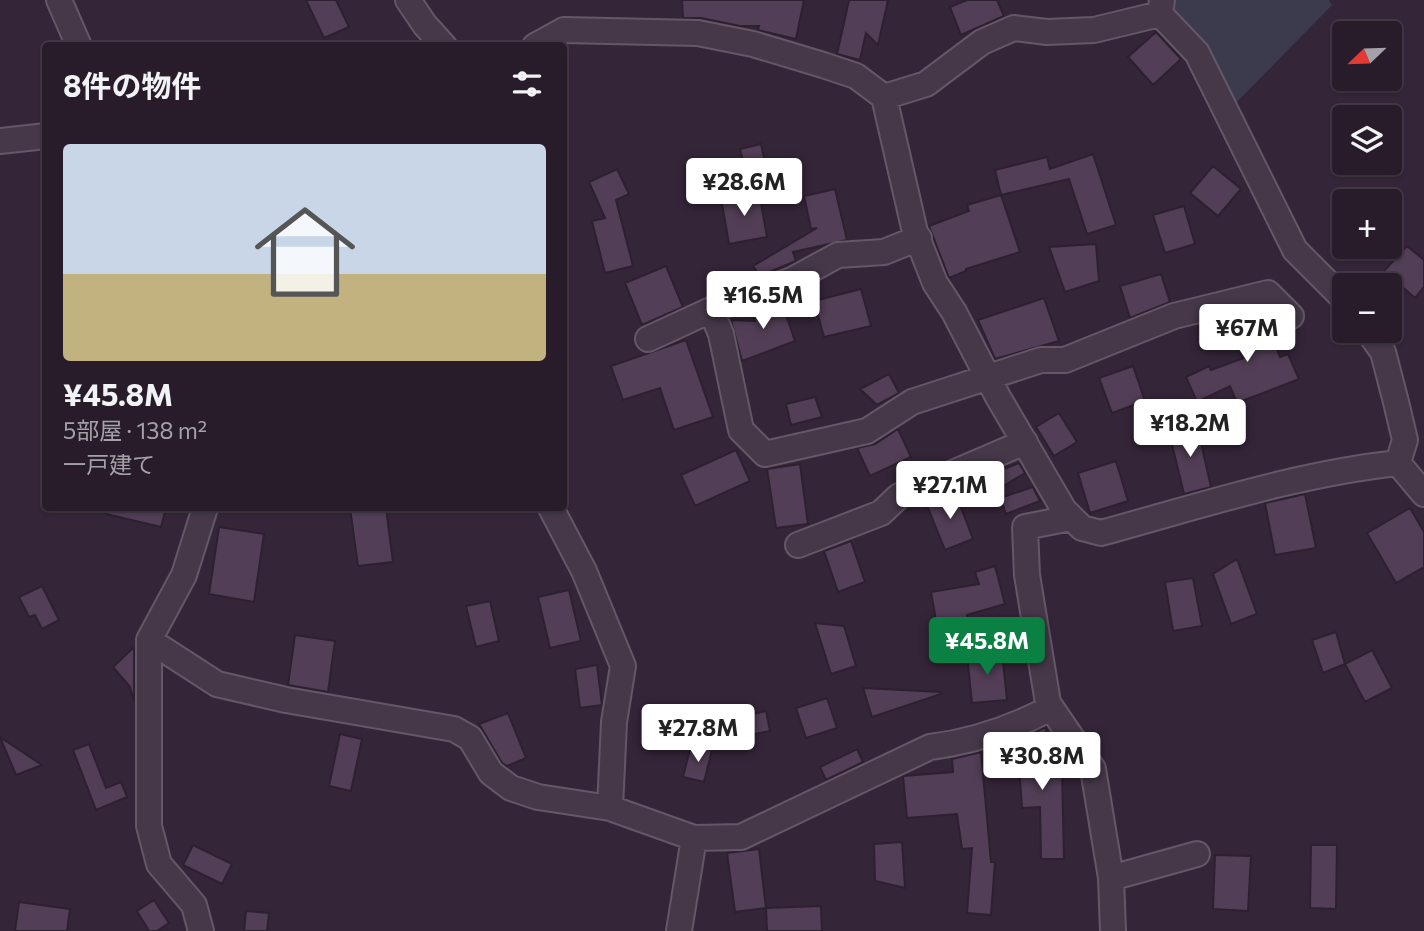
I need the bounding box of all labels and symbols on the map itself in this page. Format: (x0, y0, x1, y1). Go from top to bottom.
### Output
north arrow (1332, 21, 1402, 91)
pin: ¥28.6M (687, 158, 801, 218)
pin: ¥16.5M (706, 272, 820, 331)
pin: ¥67M (1206, 304, 1288, 364)
pin: ¥18.2M (1133, 400, 1247, 459)
pin: ¥27.1M (893, 462, 1007, 521)
pin: ¥45.8M (930, 618, 1044, 677)
pin: ¥27.8M (641, 704, 755, 764)
pin: ¥30.8M (985, 732, 1099, 792)

